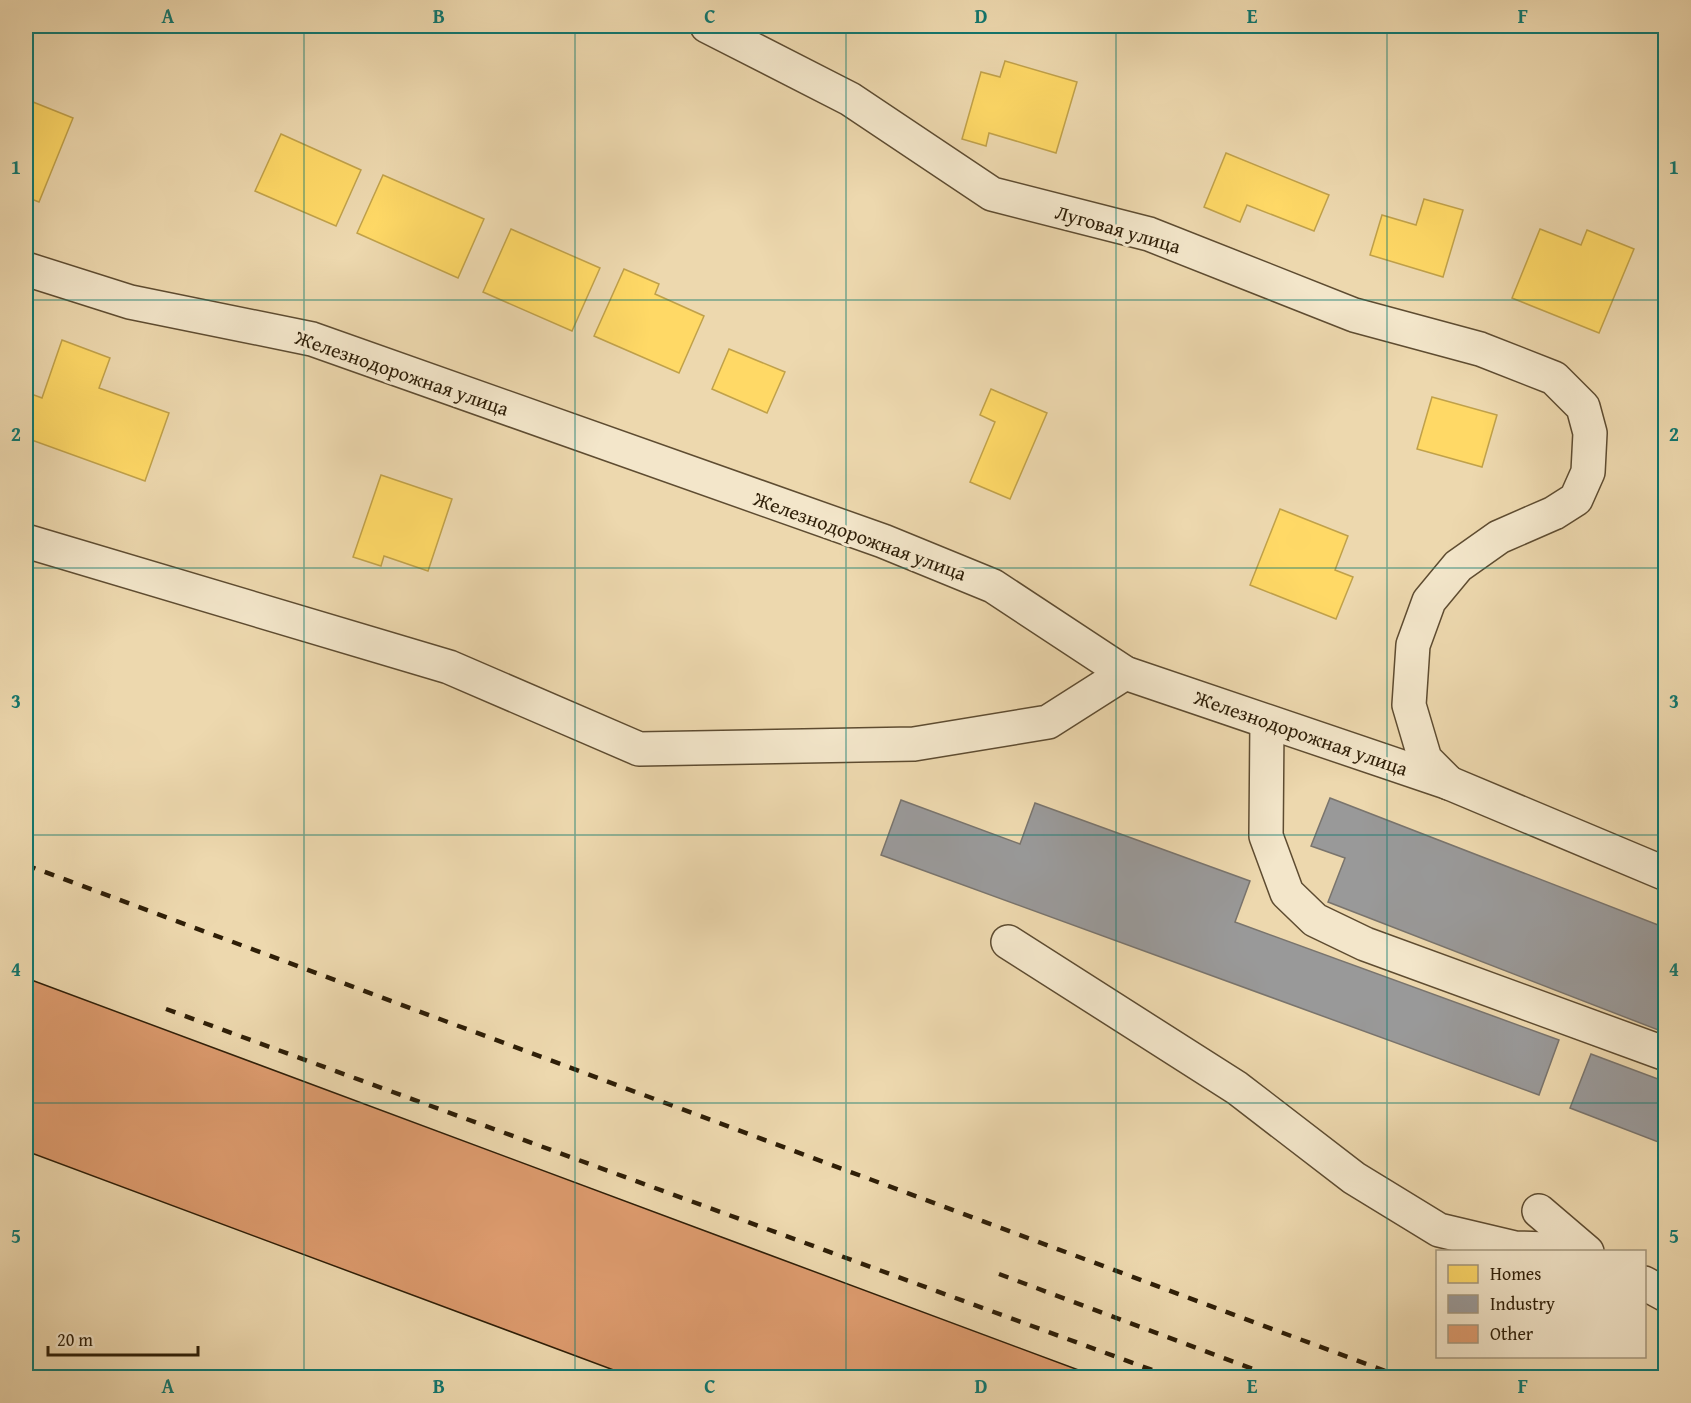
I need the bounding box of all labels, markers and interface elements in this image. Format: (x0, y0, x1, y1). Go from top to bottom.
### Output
text: A (162, 1, 175, 30)
text: B (433, 1, 445, 30)
text: C (704, 1, 716, 30)
text: D (974, 1, 988, 30)
text: E (1247, 1, 1258, 30)
text: F (1518, 1, 1528, 30)
text: 1 (11, 152, 21, 181)
text: 1 (1669, 152, 1679, 181)
street label: Луговая улица (1052, 197, 1185, 260)
street label: Железнодорожная улица (290, 322, 513, 423)
text: 2 (11, 419, 21, 448)
text: 2 (1669, 419, 1679, 448)
street label: Железнодорожная улица (749, 483, 971, 588)
street label: Железнодорожная улица (1189, 682, 1412, 783)
text: 3 (11, 686, 21, 715)
text: 3 (1669, 686, 1679, 715)
text: 4 (11, 954, 21, 983)
text: 4 (1669, 954, 1679, 983)
text: 5 (11, 1221, 21, 1250)
text: 5 (1669, 1221, 1679, 1250)
legend (1436, 1250, 1646, 1358)
text: Homes (1490, 1260, 1541, 1287)
text: Industry (1490, 1290, 1555, 1317)
scale bar (48, 1319, 198, 1357)
text: Other (1490, 1320, 1534, 1347)
text: 20 m (57, 1326, 93, 1353)
text: A (162, 1371, 175, 1400)
text: B (433, 1371, 445, 1400)
text: C (704, 1371, 716, 1400)
text: D (974, 1371, 988, 1400)
text: E (1247, 1371, 1258, 1400)
text: F (1518, 1371, 1528, 1400)

